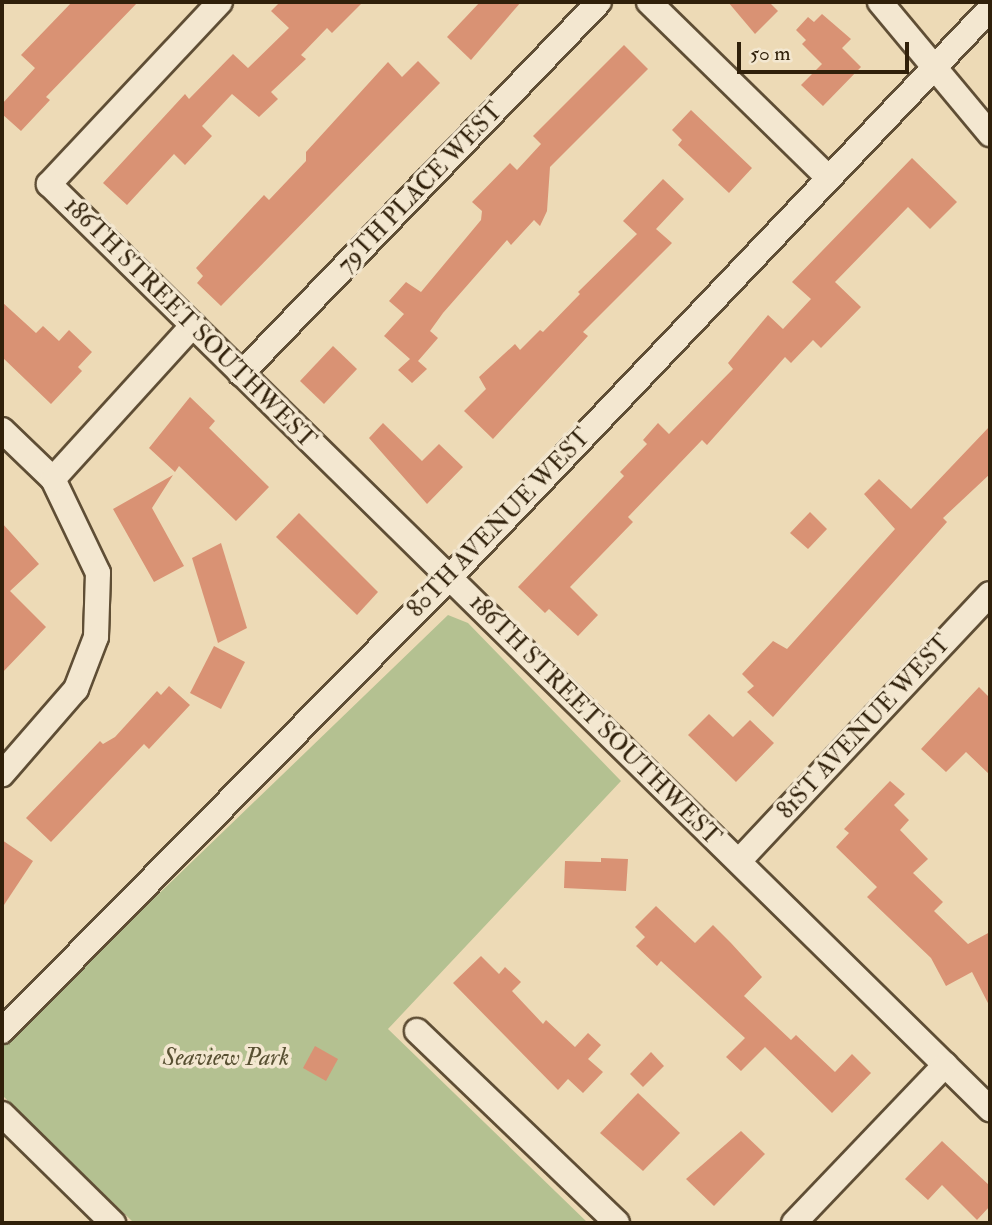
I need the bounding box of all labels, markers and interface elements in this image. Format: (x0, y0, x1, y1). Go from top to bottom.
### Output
scale bar (740, 28, 912, 72)
text: 50 m (750, 40, 791, 67)
street label: 79TH PLACE WEST (331, 97, 509, 279)
street label: 186TH STREET SOUTHWEST (58, 191, 322, 455)
street label: 80TH AVENUE WEST (401, 423, 597, 623)
street label: 186TH STREET SOUTHWEST (463, 588, 727, 852)
street label: 81ST AVENUE WEST (771, 629, 957, 825)
park label: Seaview Park (163, 1044, 289, 1072)

